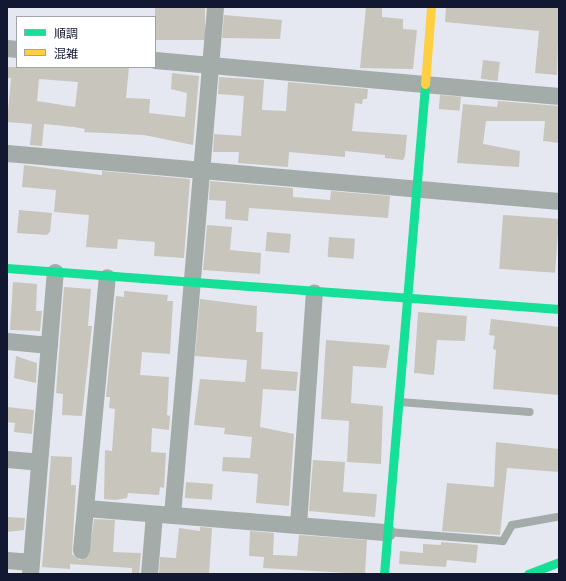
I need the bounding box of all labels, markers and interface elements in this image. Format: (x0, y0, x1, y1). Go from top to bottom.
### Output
legend (16, 16, 156, 68)
text: 順調 (54, 26, 78, 41)
text: 混雑 (54, 46, 78, 61)

